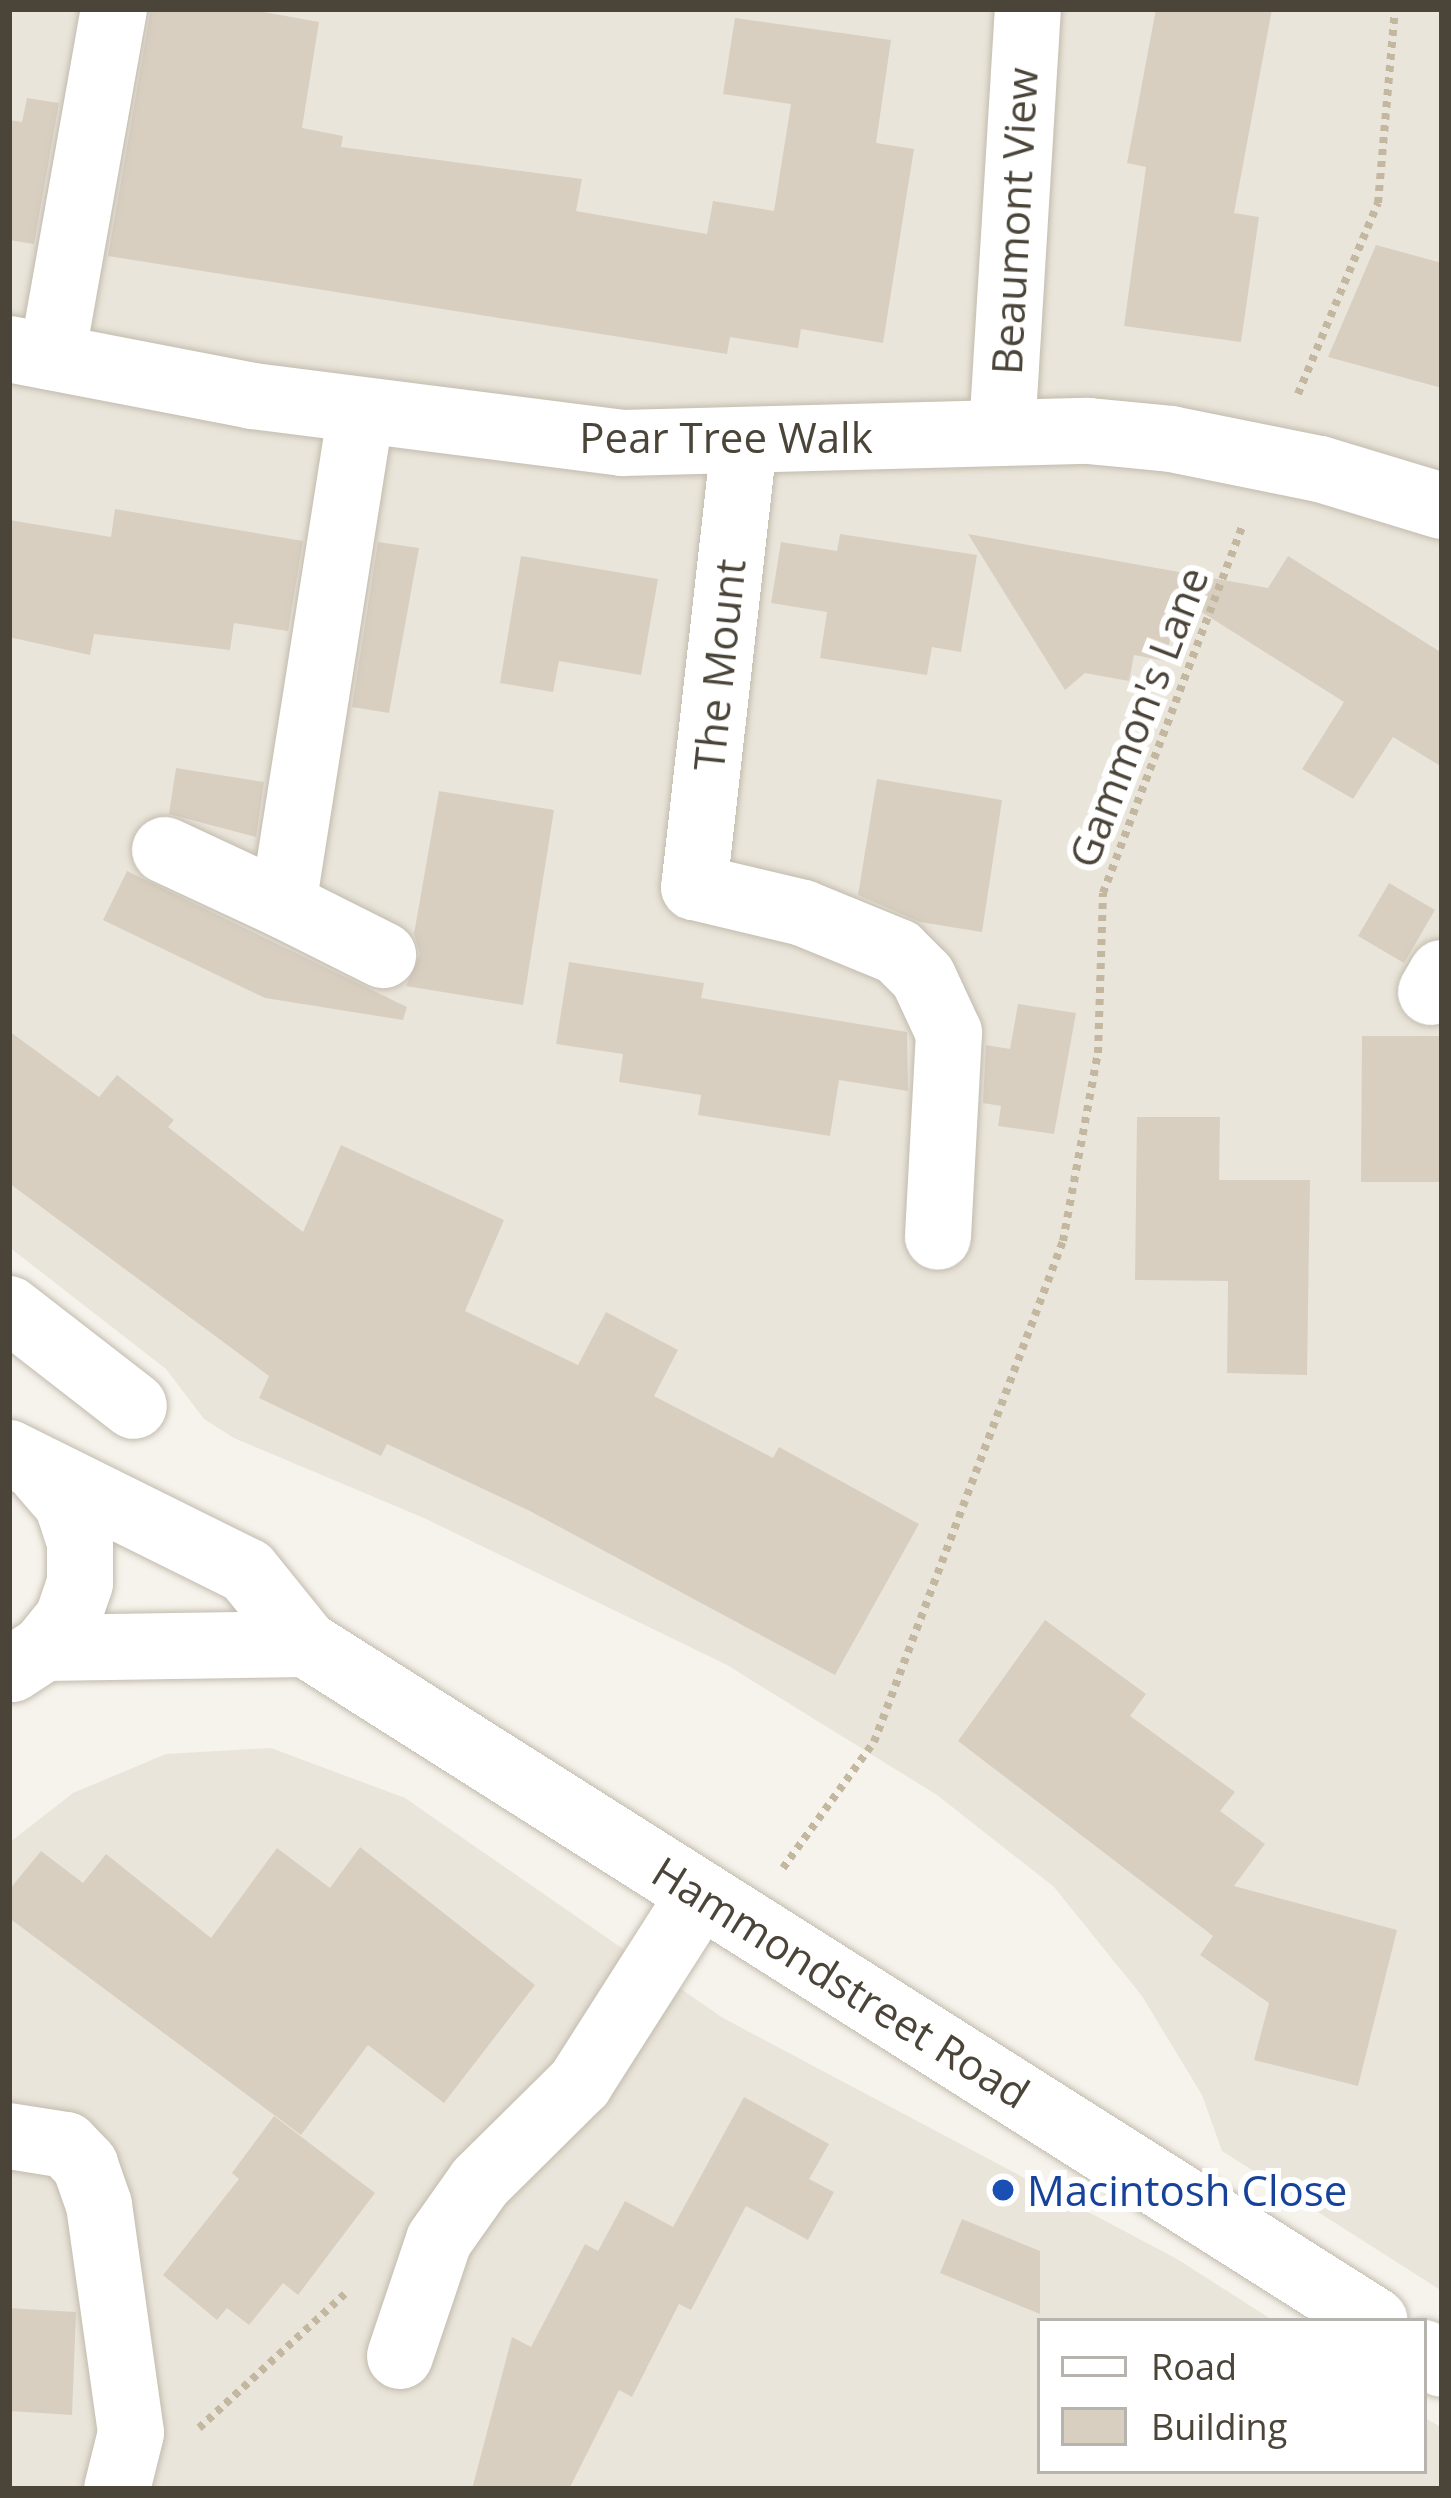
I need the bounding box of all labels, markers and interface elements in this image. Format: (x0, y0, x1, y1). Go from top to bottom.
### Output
street label: Beaumont View (981, 66, 1047, 376)
street label: Pear Tree Walk (579, 412, 873, 462)
street label: The Mount (683, 556, 755, 774)
street label: Gammon's Lane (1058, 560, 1218, 874)
street label: Hammondstreet Road (644, 1846, 1038, 2118)
place label: Macintosh Close (1027, 2165, 1347, 2215)
marker: Macintosh Close (990, 2177, 1016, 2203)
legend (1037, 2318, 1427, 2474)
text: Road (1151, 2342, 1237, 2391)
text: Building (1151, 2402, 1287, 2451)

